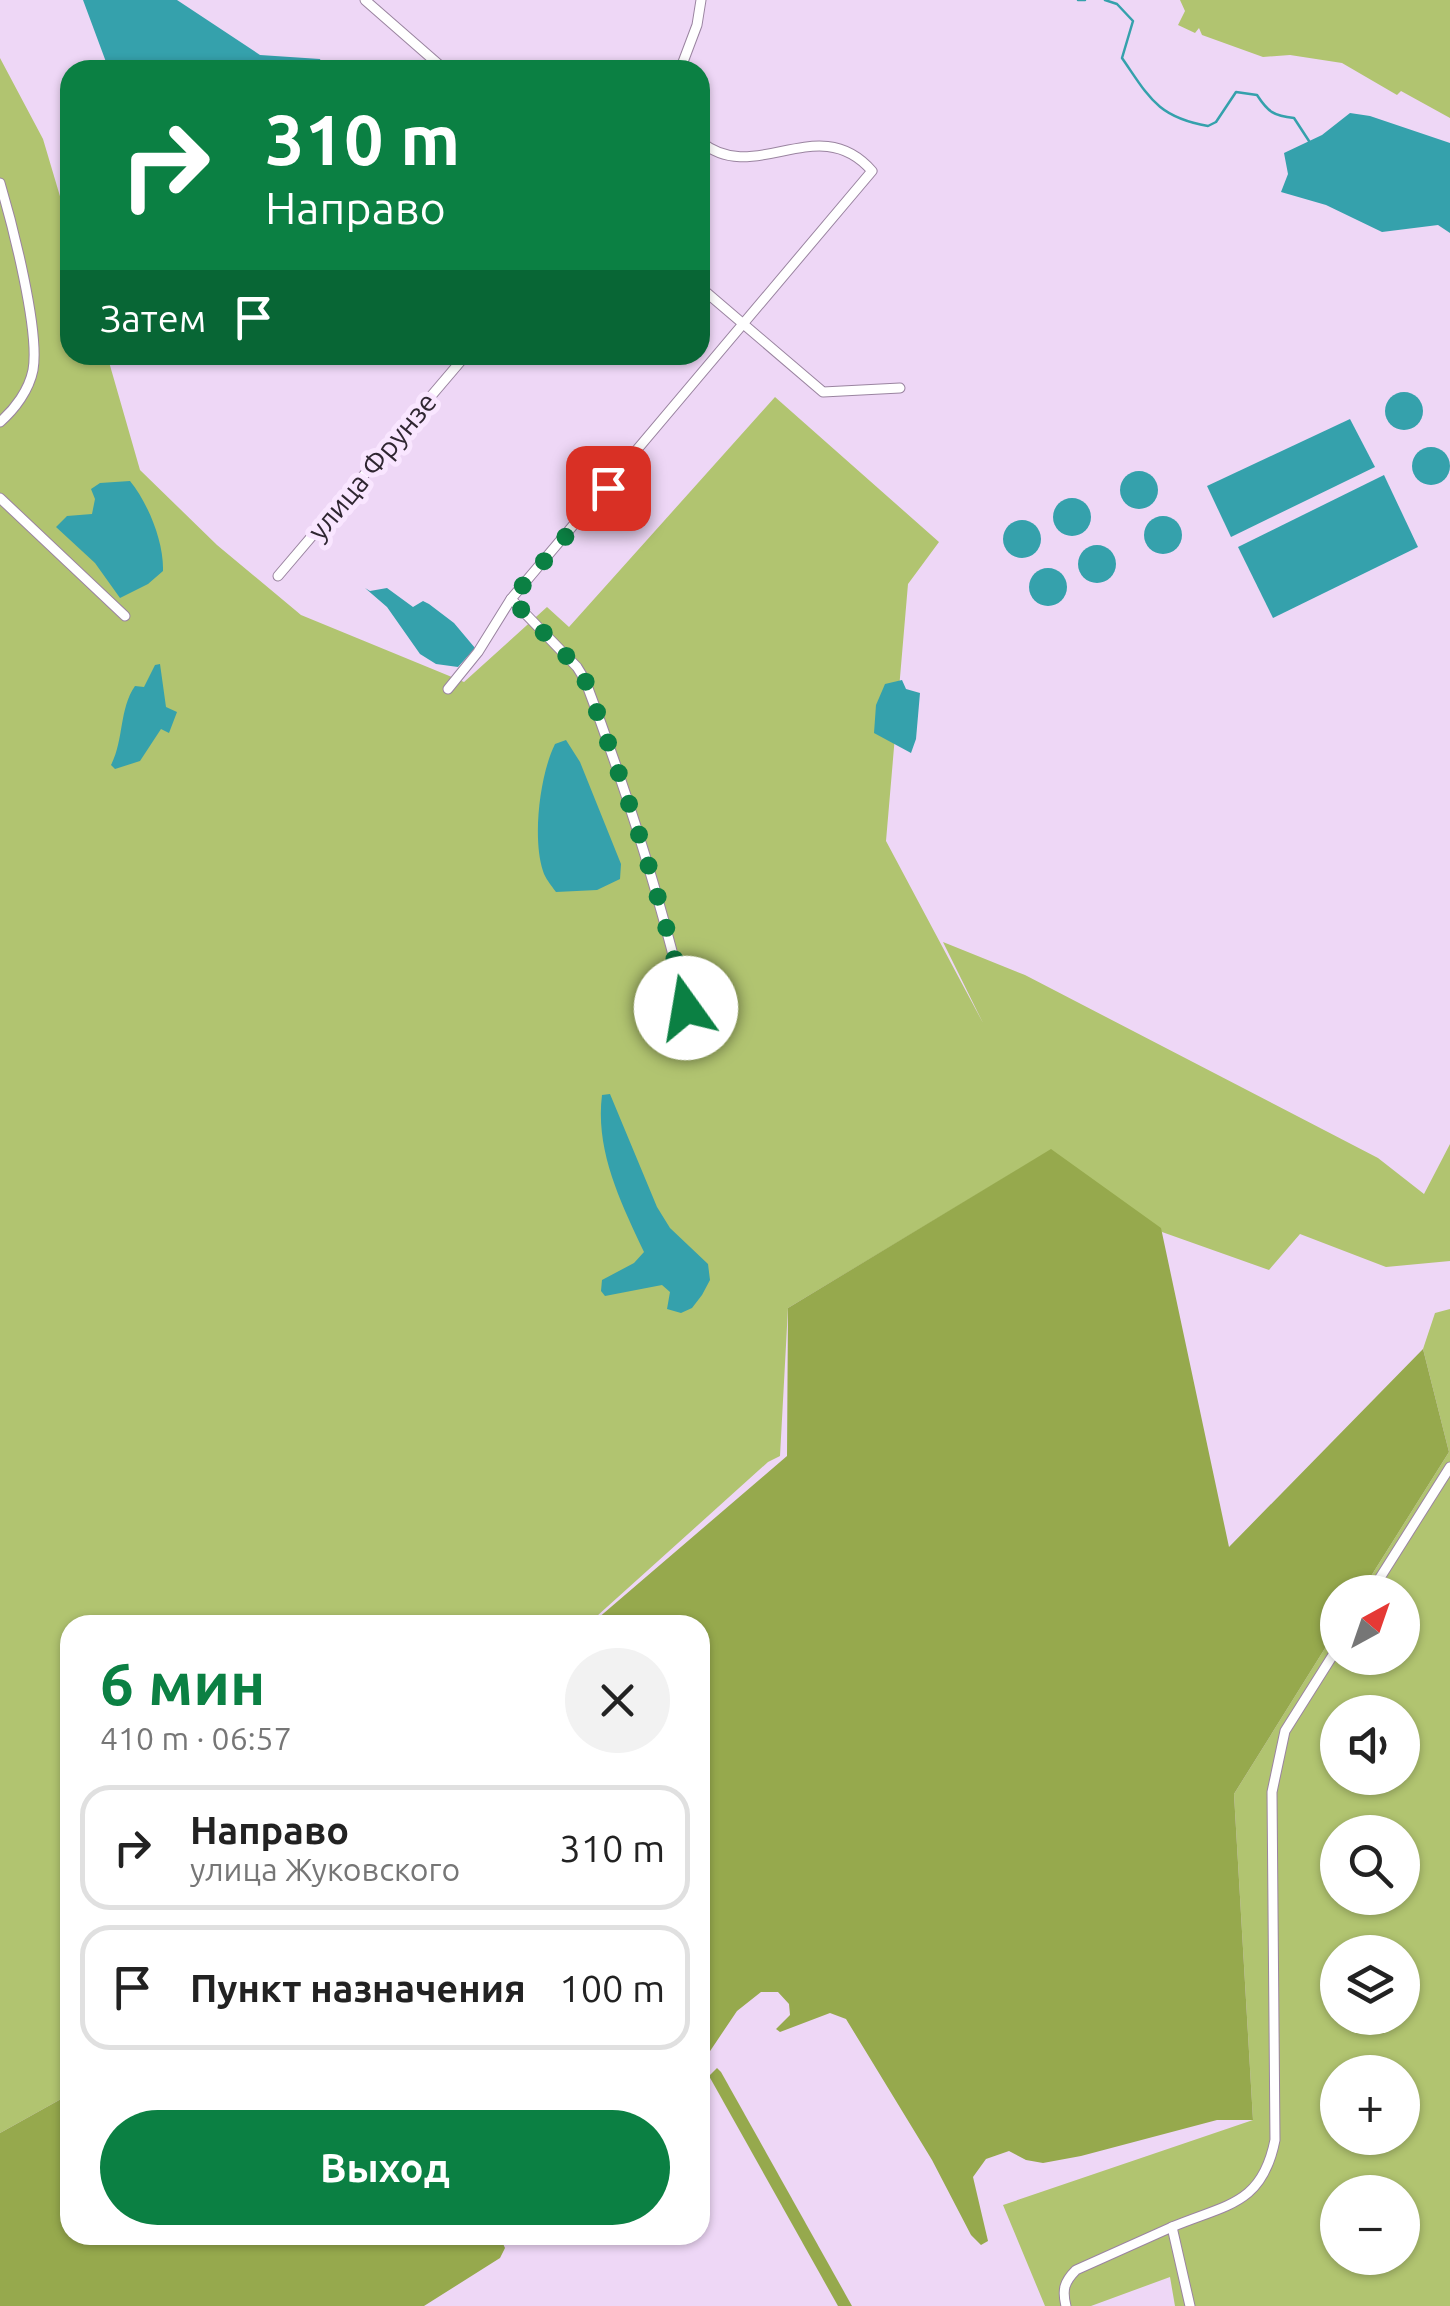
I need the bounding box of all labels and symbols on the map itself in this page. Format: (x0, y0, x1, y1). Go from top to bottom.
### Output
street label: улица Фрунзе (301, 386, 442, 545)
pin (566, 446, 651, 531)
position arrow (634, 956, 738, 1060)
north arrow (1320, 1575, 1420, 1675)

